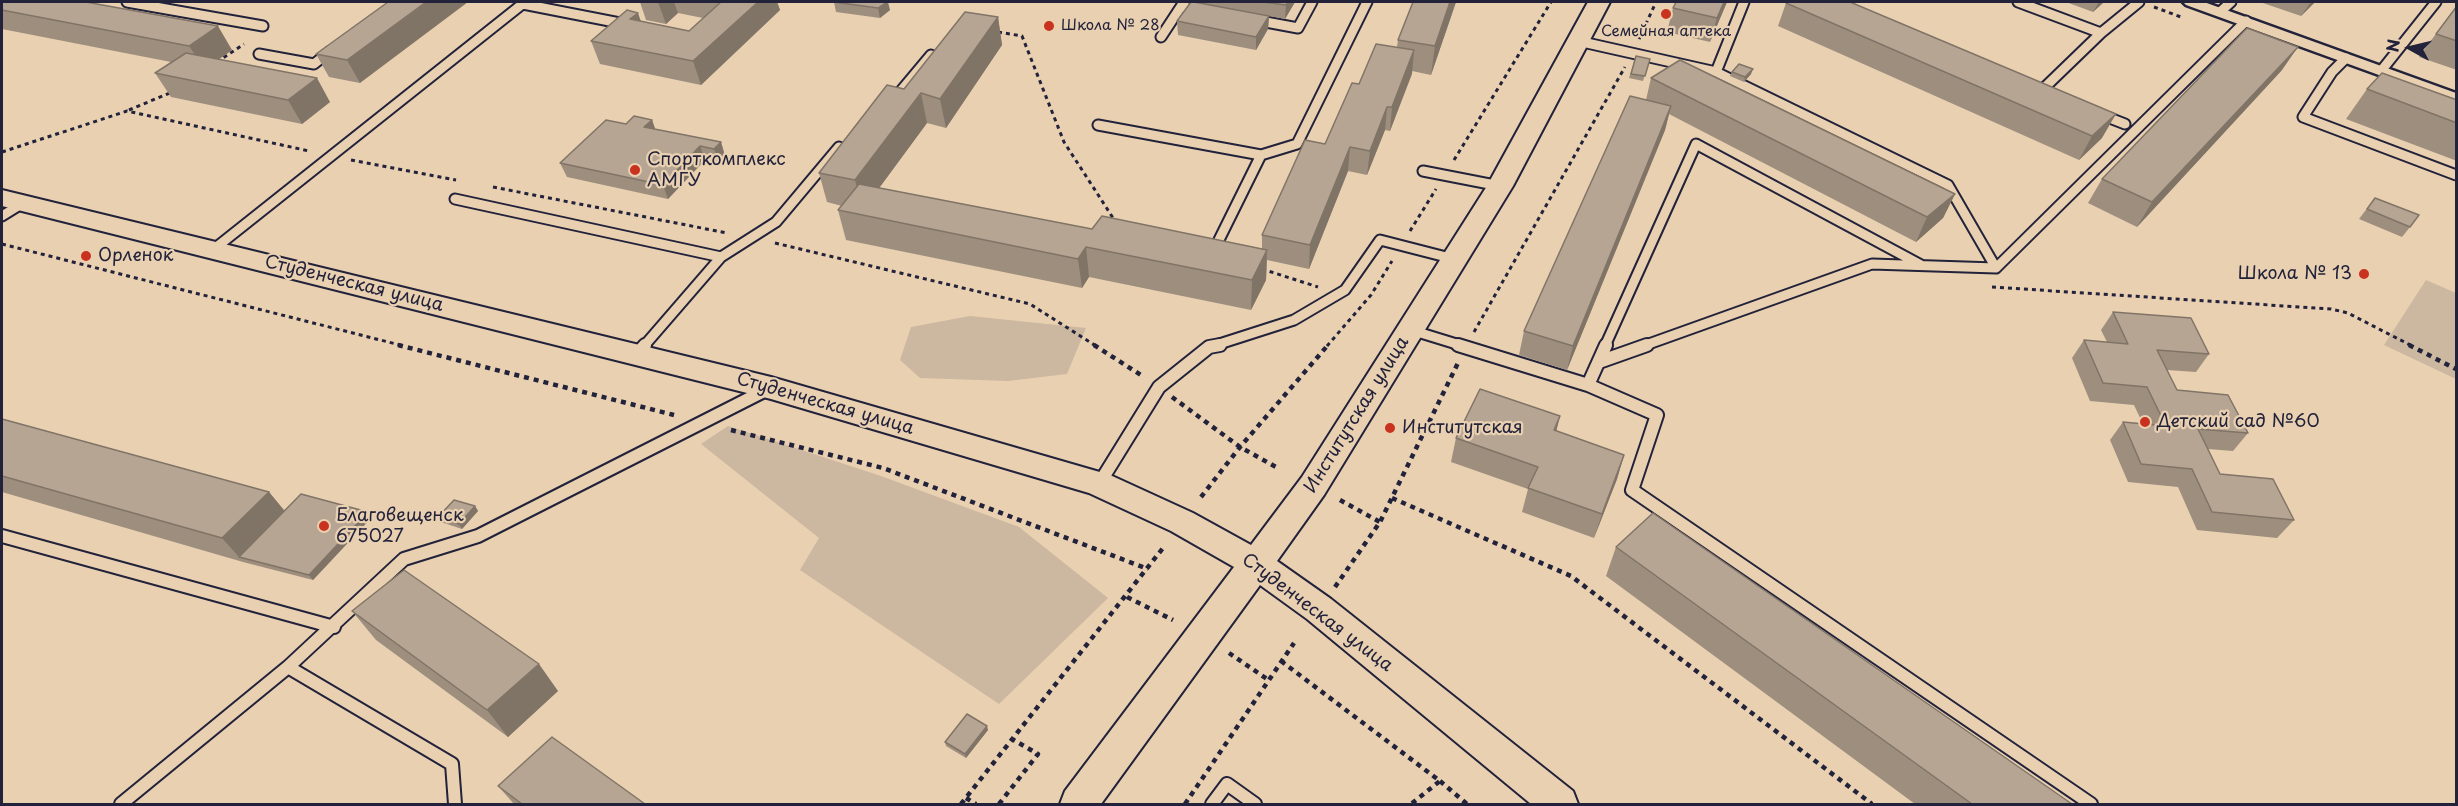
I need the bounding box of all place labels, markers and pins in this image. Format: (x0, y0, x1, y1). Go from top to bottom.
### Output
marker: Семейная аптека (1659, 7, 1673, 21)
place label: Школа № 28 (1061, 17, 1160, 35)
marker: Школа № 28 (1042, 19, 1056, 33)
place label: Семейная аптека (1601, 23, 1731, 41)
place label: Спорткомплекс АМГУ (647, 149, 786, 192)
marker: Спорткомплекс АМГУ (628, 163, 642, 177)
place label: Орленок (98, 245, 173, 267)
marker: Орленок (79, 249, 93, 263)
place label: Школа № 13 (2238, 263, 2352, 285)
marker: Школа № 13 (2357, 267, 2371, 281)
place label: Детский сад №60 (2157, 411, 2320, 433)
marker: Детский сад №60 (2138, 415, 2152, 429)
place label: Институтская (1402, 417, 1523, 439)
marker: Институтская (1383, 421, 1397, 435)
place label: Благовещенск 675027 (336, 505, 464, 548)
marker: Благовещенск 675027 (317, 519, 331, 533)

